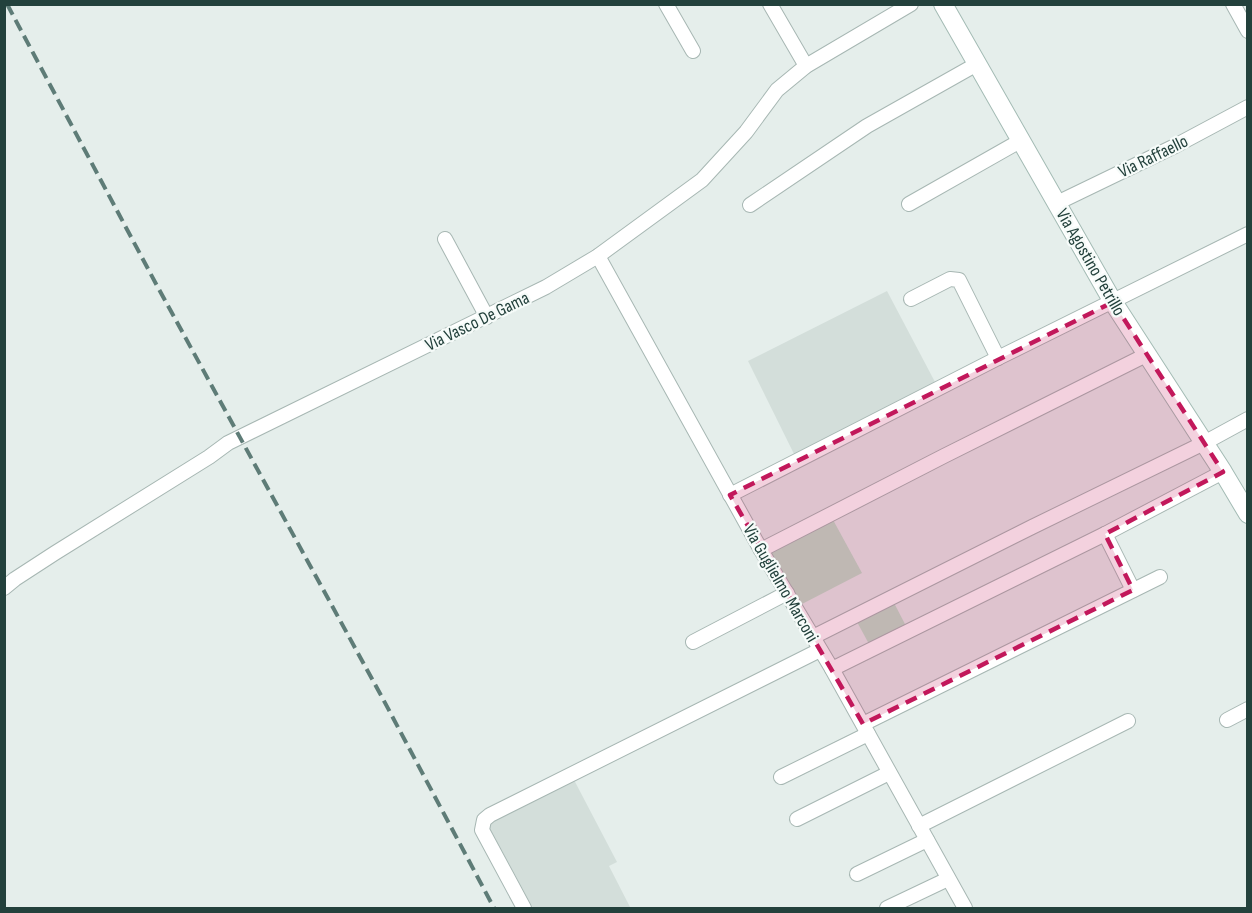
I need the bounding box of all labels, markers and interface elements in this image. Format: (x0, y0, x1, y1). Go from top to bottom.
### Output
street label: Via Raffaello (1115, 131, 1191, 182)
street label: Via Agostino Petrillo (1051, 205, 1130, 319)
street label: Via Vasco De Gama (422, 287, 533, 356)
street label: Via Guglielmo Marconi (738, 521, 823, 646)

